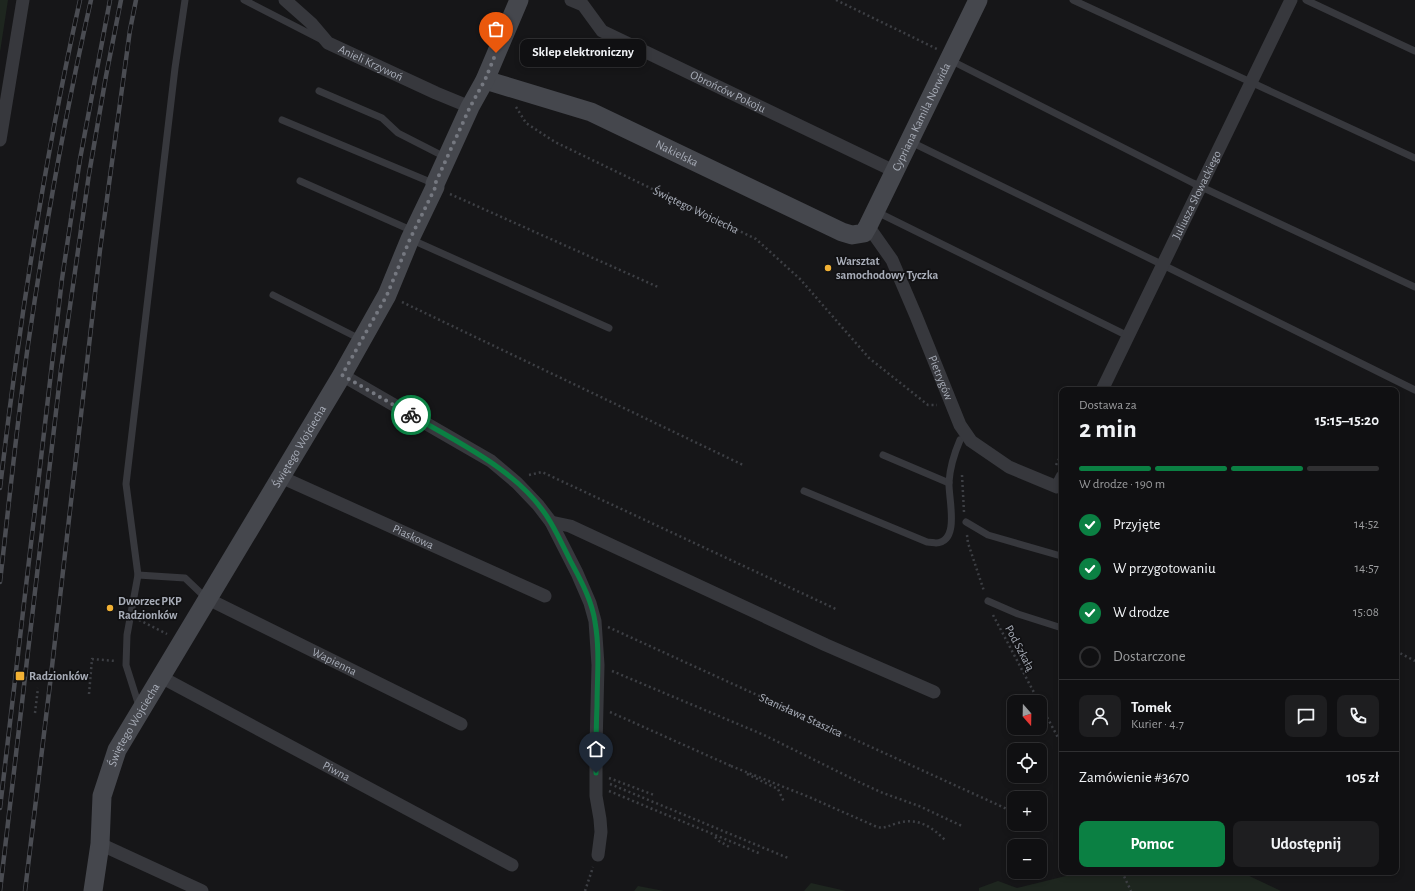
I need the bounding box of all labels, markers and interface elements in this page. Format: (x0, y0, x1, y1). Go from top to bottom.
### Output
pin (479, 12, 513, 53)
icon: bag (485, 18, 507, 40)
callout: Sklep elektroniczny (520, 39, 646, 67)
street label: Anieli Krzywoń (337, 43, 405, 83)
text: Sklep elektroniczny (532, 46, 634, 59)
street label: Cypriana Kamila Norwida (890, 60, 953, 173)
street label: Obrońców Pokoju (688, 68, 768, 115)
street label: Nakielska (654, 138, 701, 169)
street label: Juliusza Słowackiego (1170, 148, 1223, 241)
street label: Świętego Wojciecha (651, 182, 741, 236)
place label: Warsztat samochodowy Tyczka (836, 255, 938, 282)
marker: Warsztat samochodowy Tyczka (823, 263, 833, 273)
street label: Pietrygów (926, 354, 955, 402)
courier (391, 395, 431, 435)
text: Dostawa za (1079, 399, 1137, 412)
street label: Świętego Wojciecha (268, 403, 329, 490)
icon: bike (400, 404, 422, 426)
text: 15:15–15:20 (1315, 413, 1379, 428)
text: 2 min (1079, 416, 1137, 442)
text: W drodze · 190 m (1079, 478, 1165, 491)
icon: check (1079, 514, 1101, 536)
text: Przyjęte (1113, 517, 1160, 532)
text: 14:52 (1354, 518, 1379, 531)
street label: Piaskowa (391, 522, 436, 551)
icon: check (1079, 558, 1101, 580)
text: W przygotowaniu (1113, 561, 1216, 576)
text: 14:57 (1354, 562, 1379, 575)
place label: Dworzec PKP Radzionków (118, 595, 182, 621)
icon: check (1079, 602, 1101, 624)
marker: Dworzec PKP Radzionków (105, 603, 115, 613)
text: W drodze (1113, 605, 1170, 620)
text: 15:08 (1353, 606, 1379, 619)
street label: Pod Szkałą (1003, 623, 1037, 673)
street label: Wapienna (310, 645, 359, 678)
text: Dostarczone (1113, 649, 1186, 664)
marker: Radzionków (14, 670, 26, 682)
place label: Radzionków (29, 670, 89, 682)
street label: Świętego Wojciecha (104, 681, 162, 768)
street label: Stanisława Staszica (758, 691, 845, 739)
north arrow (1007, 695, 1047, 735)
map controls (1007, 695, 1047, 879)
button: person (1079, 695, 1121, 737)
button: chat (1285, 695, 1327, 737)
button: phone (1337, 695, 1379, 737)
text: Tomek (1131, 700, 1171, 715)
text: Kurier · 4.7 (1131, 718, 1184, 731)
pin (579, 732, 613, 773)
icon: home (585, 738, 607, 760)
button: locate (1007, 743, 1047, 783)
street label: Piwna (321, 759, 352, 783)
text: Zamówienie #3670 (1079, 770, 1189, 785)
text: 105 zł (1346, 770, 1379, 785)
button: + (1007, 791, 1047, 831)
button: Pomoc (1079, 821, 1225, 867)
button: Udostępnij (1233, 821, 1379, 867)
button: − (1007, 839, 1047, 879)

